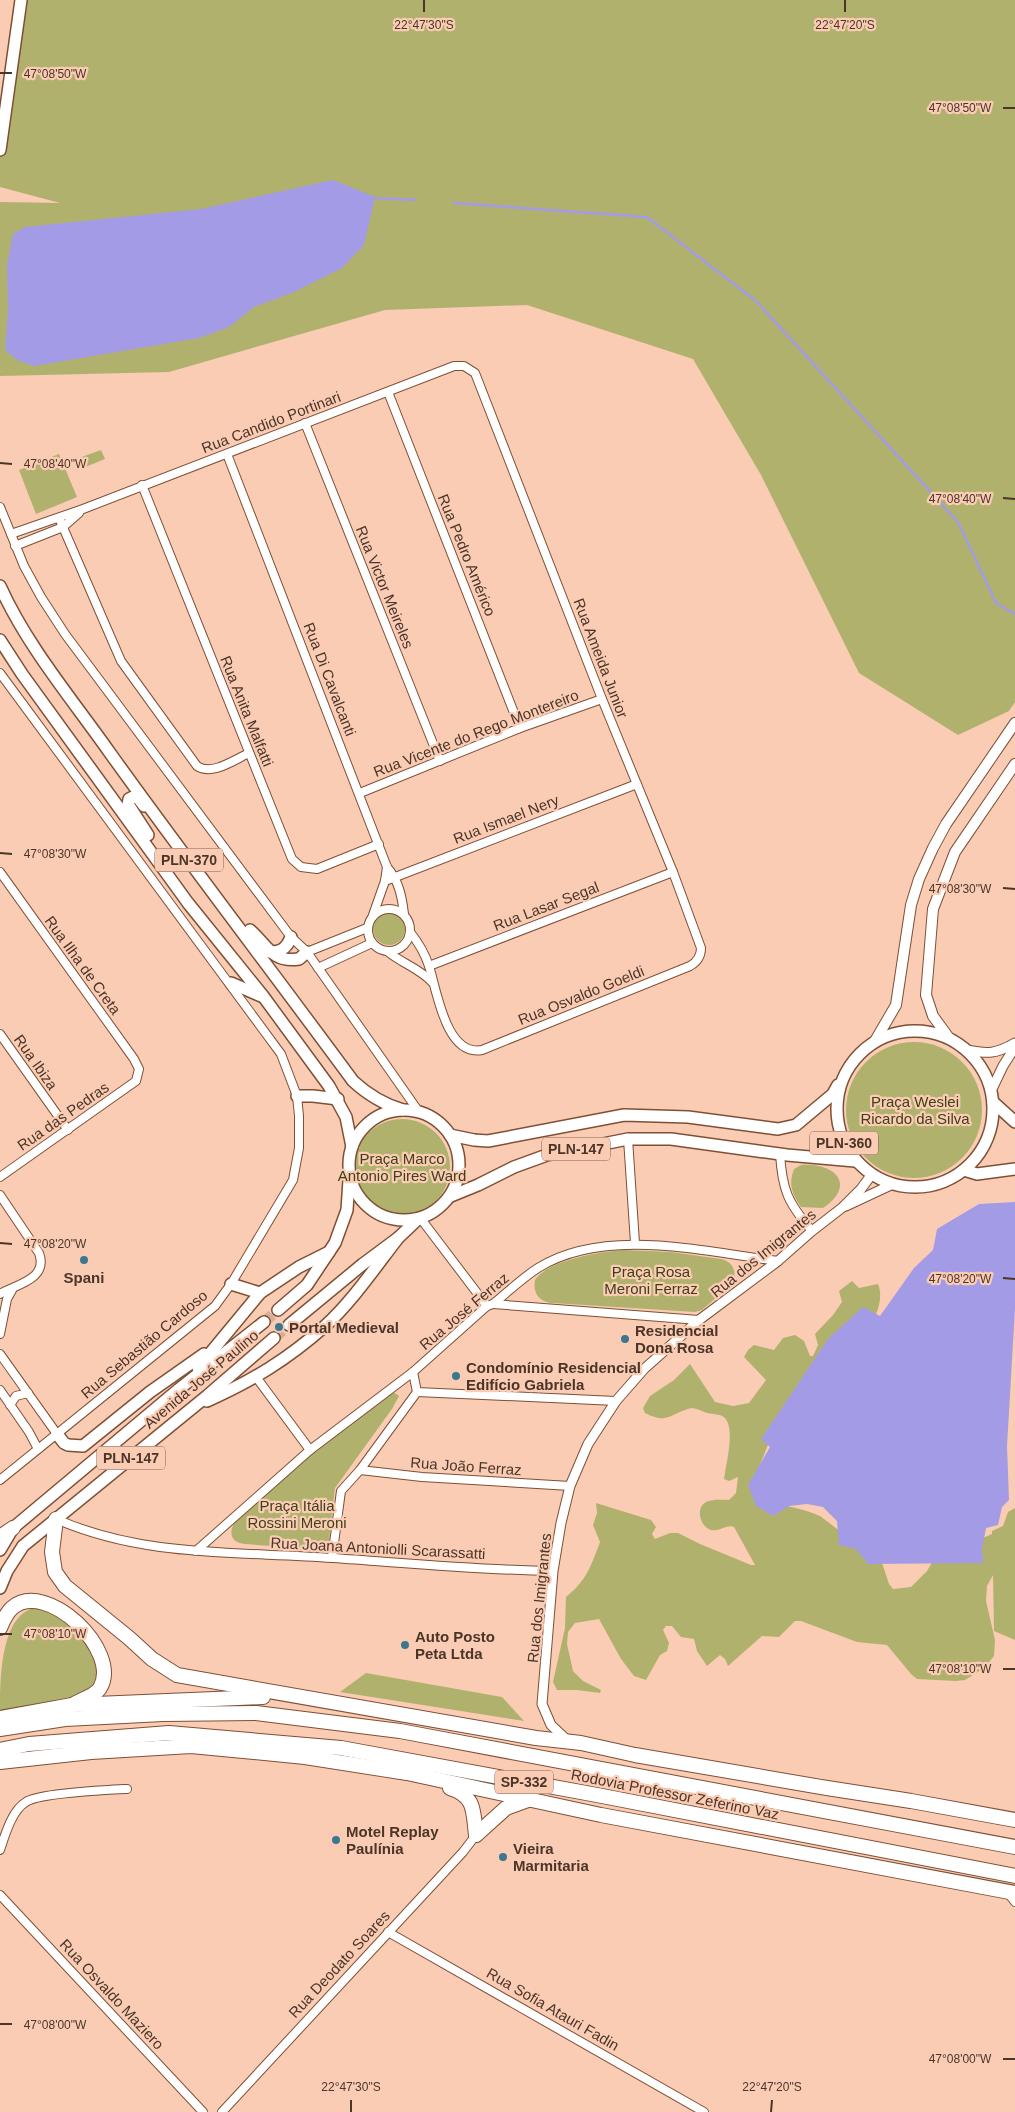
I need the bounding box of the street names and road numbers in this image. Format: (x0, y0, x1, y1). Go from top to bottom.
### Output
street label: Rua Candido Portinari (199, 388, 343, 456)
street label: Rua Pedro Américo (435, 492, 499, 618)
street label: Rua Victor Meireles (353, 523, 417, 651)
street label: Rua Ameida Junior (570, 596, 632, 720)
street label: Rua Di Cavalcanti (301, 620, 359, 738)
street label: Rua Anita Malfatti (217, 653, 277, 769)
street label: Rua Vicente do Rego Montereiro (371, 686, 581, 780)
street label: Rua Ismael Nery (451, 791, 562, 847)
road number: PLN-370 (155, 848, 223, 872)
street label: Rua Lasar Segal (491, 878, 601, 934)
street label: Rua Ilha de Creta (42, 912, 125, 1018)
street label: Rua Osvaldo Goeldi (516, 962, 646, 1028)
street label: Rua Ibiza (11, 1031, 62, 1093)
street label: Rua das Pedras (14, 1078, 112, 1154)
road number: PLN-360 (810, 1132, 878, 1154)
road number: PLN-147 (542, 1138, 610, 1160)
street label: Rua dos Imigrantes (707, 1205, 819, 1301)
street label: Rua José Ferraz (416, 1269, 512, 1353)
street label: Rua Sebastião Cardoso (78, 1286, 210, 1402)
street label: Avenida José Paulino (140, 1326, 262, 1432)
road number: PLN-147 (97, 1446, 165, 1470)
street label: Rua João Ferraz (410, 1454, 522, 1478)
street label: Rua dos Imigrantes (524, 1532, 554, 1664)
street label: Rua Joana Antoniolli Scarassatti (270, 1534, 486, 1562)
street label: Rodovia Professor Zeferino Vaz (570, 1765, 780, 1823)
road number: SP-332 (495, 1770, 553, 1794)
street label: Rua Deodato Soares (285, 1907, 393, 2021)
street label: Rua Osvaldo Maziero (57, 1935, 167, 2053)
street label: Rua Sofia Atauri Fadin (484, 1964, 622, 2054)

